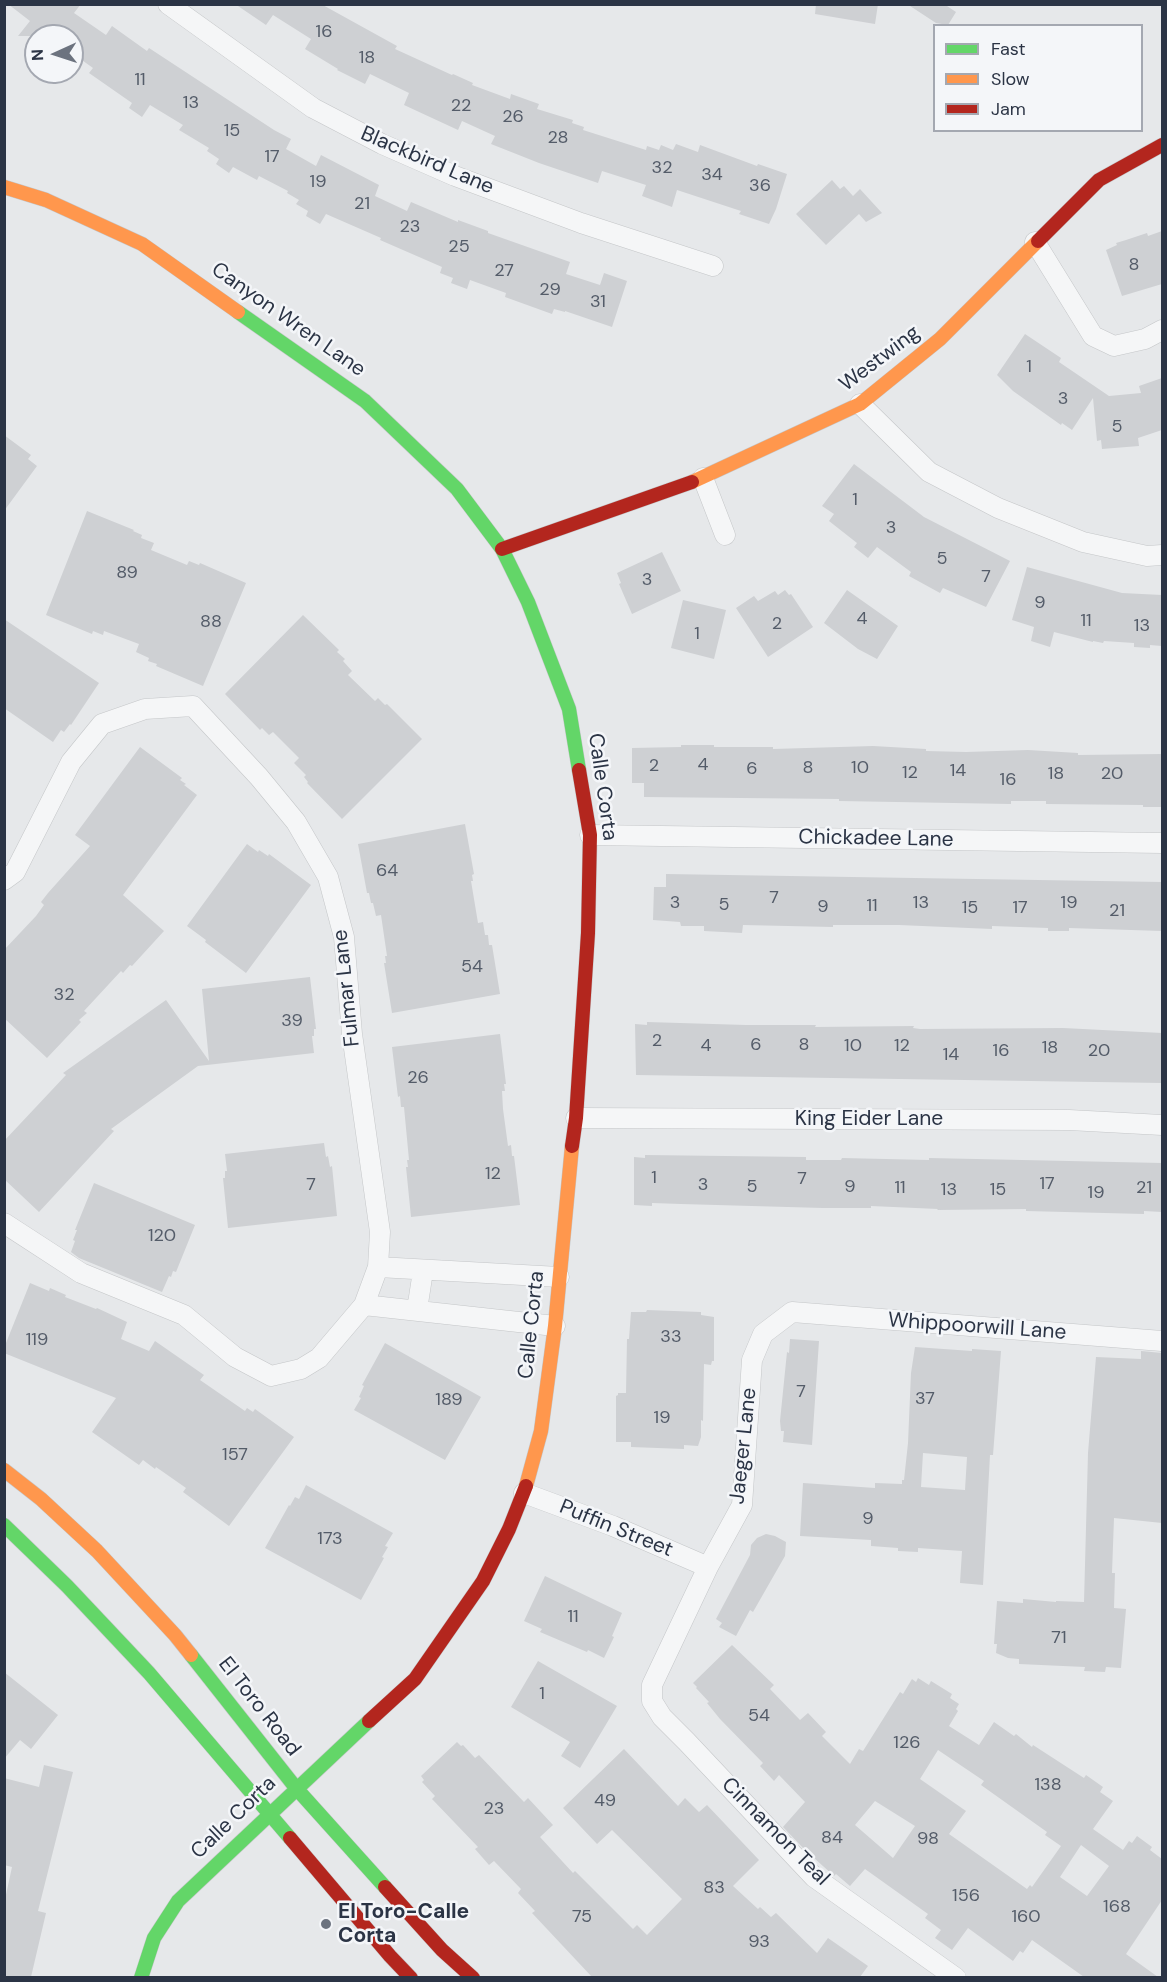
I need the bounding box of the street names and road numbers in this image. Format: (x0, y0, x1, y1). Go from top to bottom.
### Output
street label: Blackbird Lane (357, 122, 497, 200)
street label: Canyon Wren Lane (206, 257, 370, 383)
street label: Westwing (835, 321, 925, 397)
street label: Calle Corta (582, 732, 622, 842)
street label: Chickadee Lane (798, 825, 954, 853)
street label: Fulmar Lane (328, 928, 366, 1048)
street label: King Eider Lane (795, 1106, 943, 1132)
street label: Calle Corta (514, 1270, 550, 1380)
street label: Whippoorwill Lane (887, 1308, 1067, 1346)
street label: Jaeger Lane (725, 1387, 763, 1505)
street label: Puffin Street (555, 1495, 677, 1563)
street label: El Toro Road (213, 1652, 305, 1762)
street label: Calle Corta (186, 1771, 282, 1865)
street label: Cinnamon Teal (716, 1773, 834, 1891)

